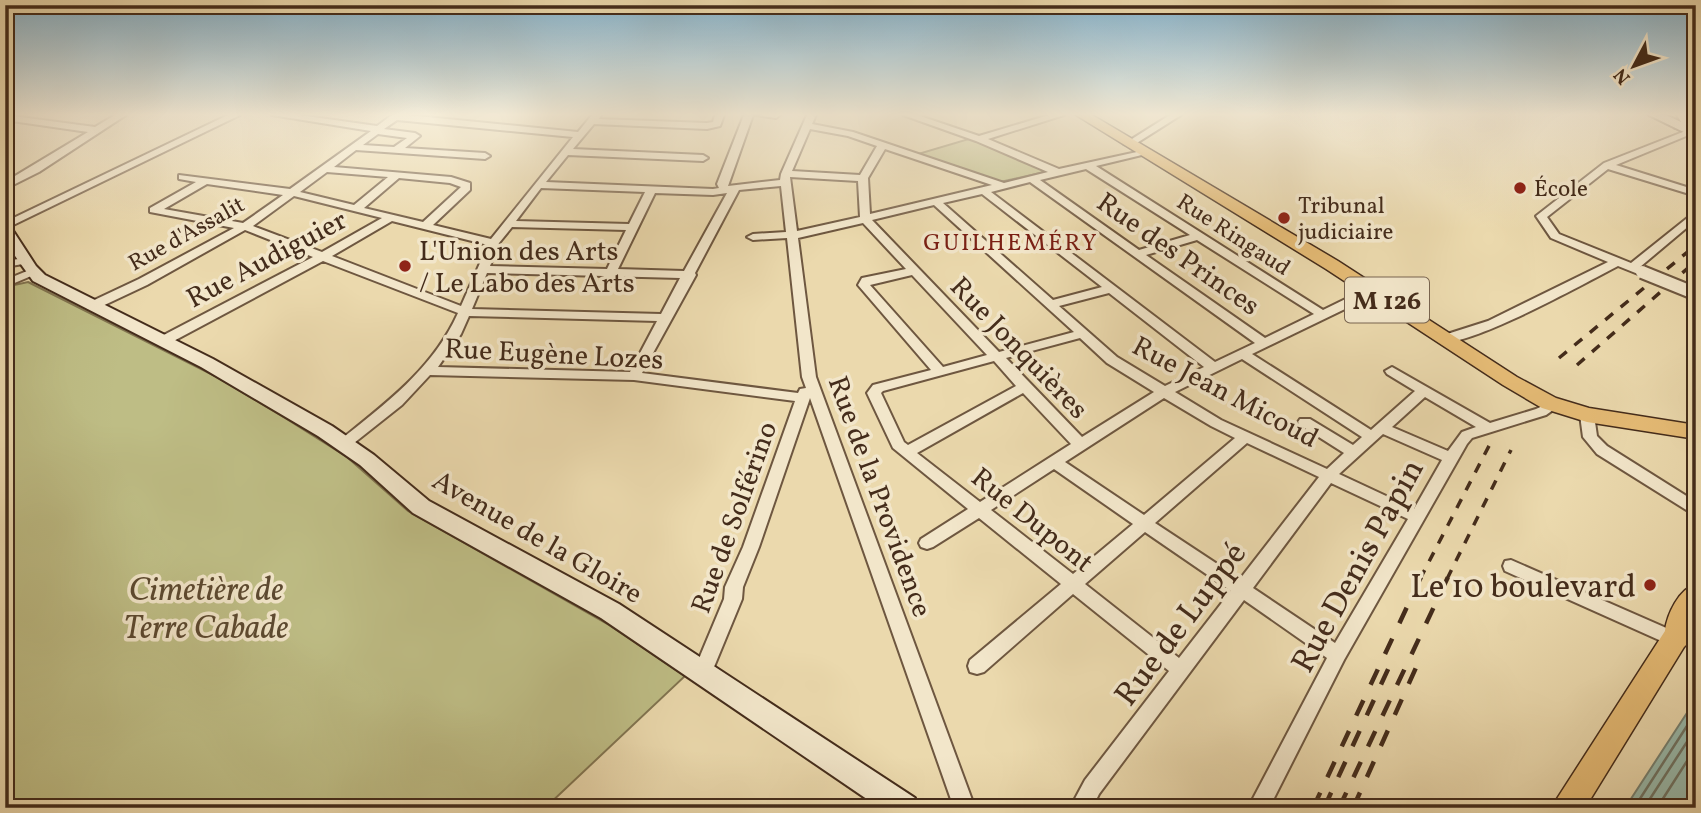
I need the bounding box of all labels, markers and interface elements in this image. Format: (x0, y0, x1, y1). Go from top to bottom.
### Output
north arrow (1600, 32, 1670, 102)
text: N (1608, 62, 1637, 90)
place label: École (1534, 174, 1588, 206)
marker: École (1512, 180, 1528, 196)
street label: Rue des Princes (1088, 184, 1267, 326)
street label: Rue Ringaud (1170, 187, 1296, 284)
street label: Rue d'Assalit (123, 190, 251, 280)
place label: Tribunal judiciaire (1298, 191, 1394, 249)
street label: Rue Audiguier (180, 201, 354, 319)
marker: Tribunal judiciaire (1276, 210, 1292, 226)
district label: GUILHEMÉRY (923, 227, 1099, 261)
place label: L'Union des Arts / Le Labo des Arts (419, 233, 635, 304)
marker: L'Union des Arts / Le Labo des Arts (397, 258, 413, 274)
street label: Rue Jonquières (940, 269, 1096, 429)
road number: M 126 (1345, 278, 1429, 322)
street label: Rue Jean Micoud (1125, 328, 1325, 459)
street label: Rue Eugène Lozes (443, 330, 664, 381)
street label: Rue de la Providence (817, 371, 940, 623)
street label: Rue de Solférino (683, 416, 788, 619)
street label: Rue Denis Papin (1282, 452, 1437, 682)
street label: Rue Dupont (962, 459, 1101, 583)
street label: Avenue de la Gloire (424, 462, 649, 614)
street label: Rue de Luppé (1105, 534, 1259, 717)
place label: Le 10 boulevard (1410, 566, 1636, 612)
park label: Cimetière de Terre Cabade (124, 569, 288, 653)
marker: Le 10 boulevard (1642, 577, 1658, 593)

